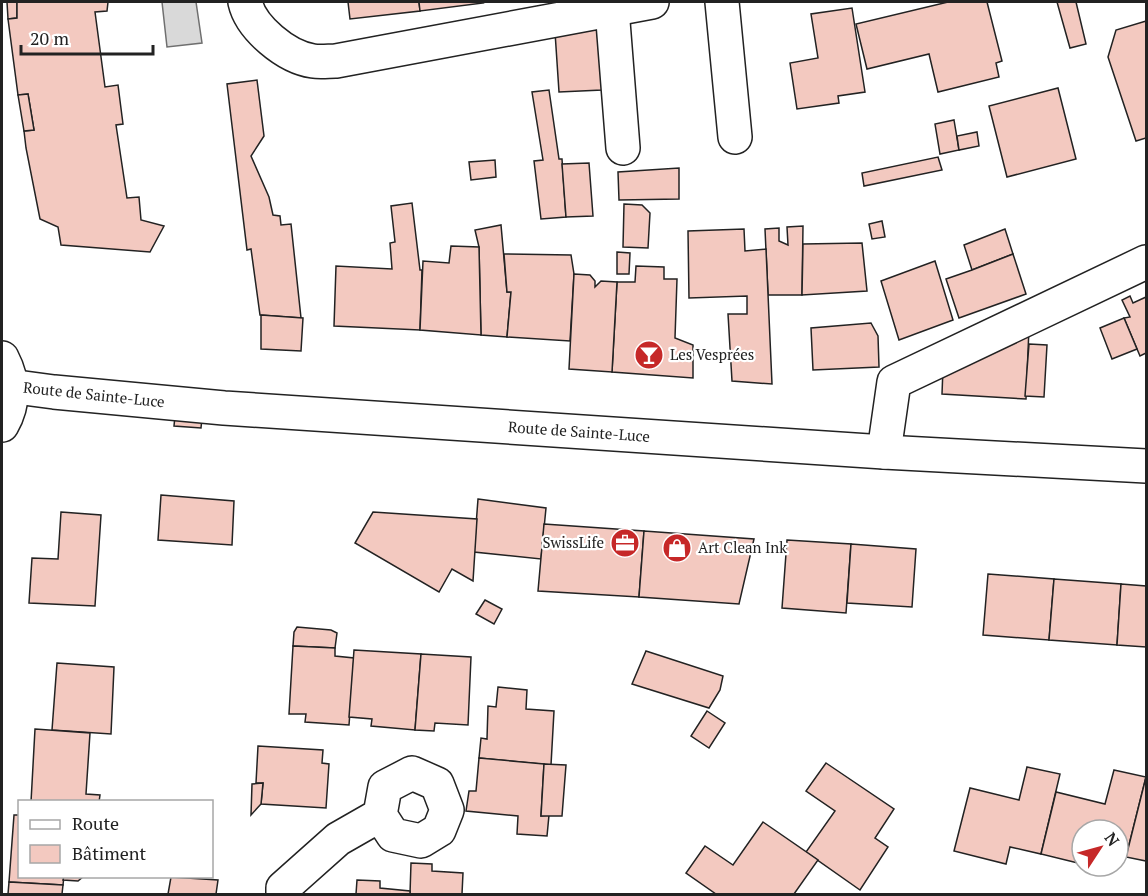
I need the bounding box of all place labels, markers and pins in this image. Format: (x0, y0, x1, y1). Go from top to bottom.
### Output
bar icon: Les Vesprées (633, 339, 665, 371)
place label: Les Vesprées (670, 344, 754, 364)
office icon: SwissLife (609, 527, 641, 559)
place label: SwissLife (542, 532, 604, 552)
shop icon: Art Clean Ink (661, 532, 693, 564)
place label: Art Clean Ink (698, 537, 787, 557)

